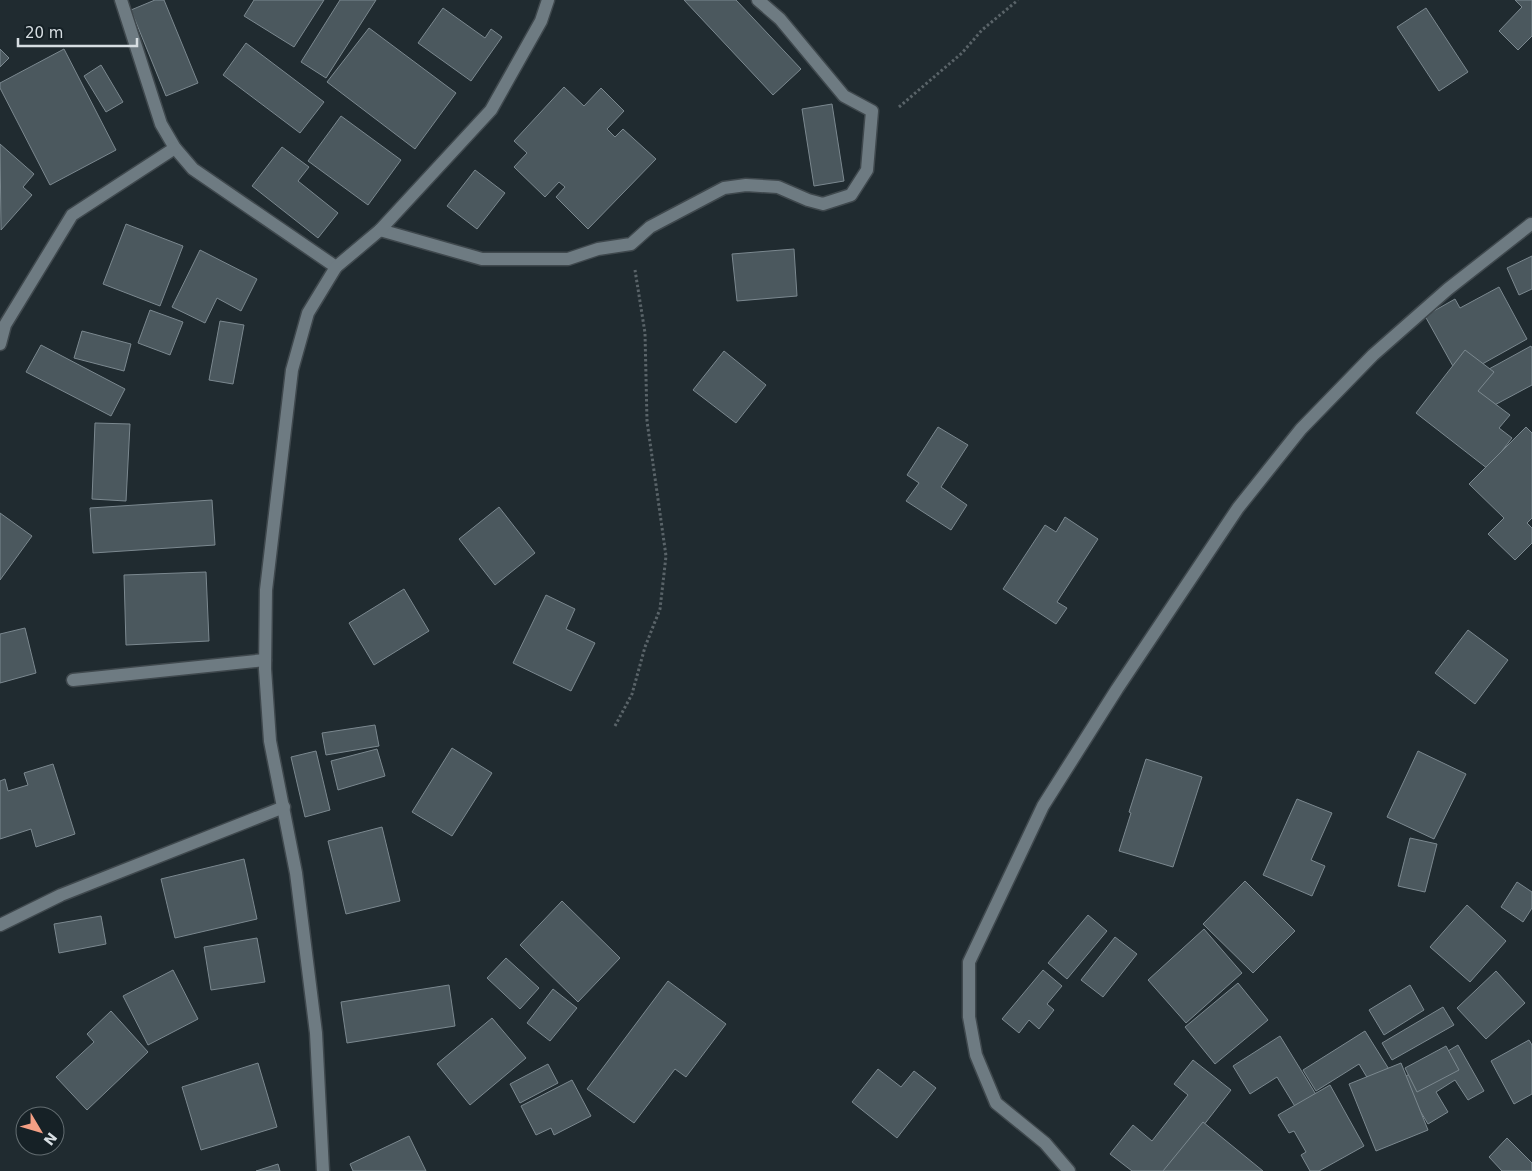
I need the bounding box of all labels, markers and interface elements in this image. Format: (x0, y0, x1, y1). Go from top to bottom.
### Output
scale bar (18, 15, 136, 47)
text: 20 m (25, 24, 63, 42)
north arrow (15, 1106, 65, 1156)
text: N (40, 1129, 60, 1149)

